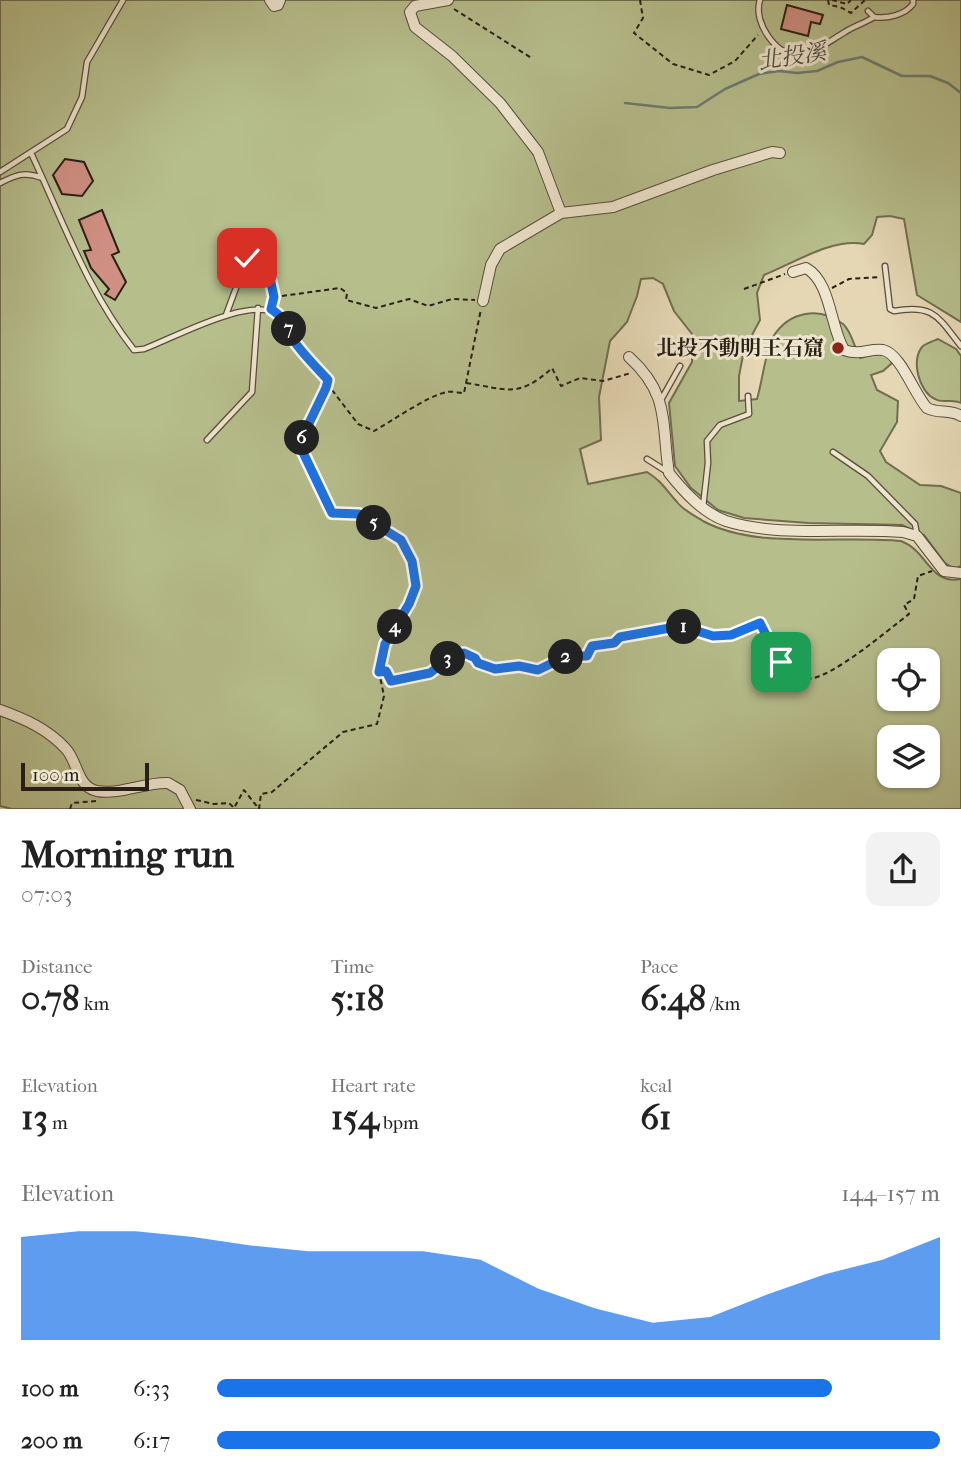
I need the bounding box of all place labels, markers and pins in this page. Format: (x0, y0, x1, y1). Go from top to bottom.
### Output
pin (217, 228, 277, 288)
pin: 7 (272, 312, 306, 346)
place label: 北投不動明王石窟 (656, 336, 824, 360)
marker: 北投不動明王石窟 (830, 340, 846, 356)
pin: 6 (284, 420, 320, 456)
pin: 5 (356, 505, 392, 540)
pin: 4 (378, 610, 412, 644)
pin: 1 (666, 610, 702, 644)
pin (751, 632, 811, 692)
pin: 2 (548, 640, 584, 674)
pin: 3 (430, 642, 466, 676)

